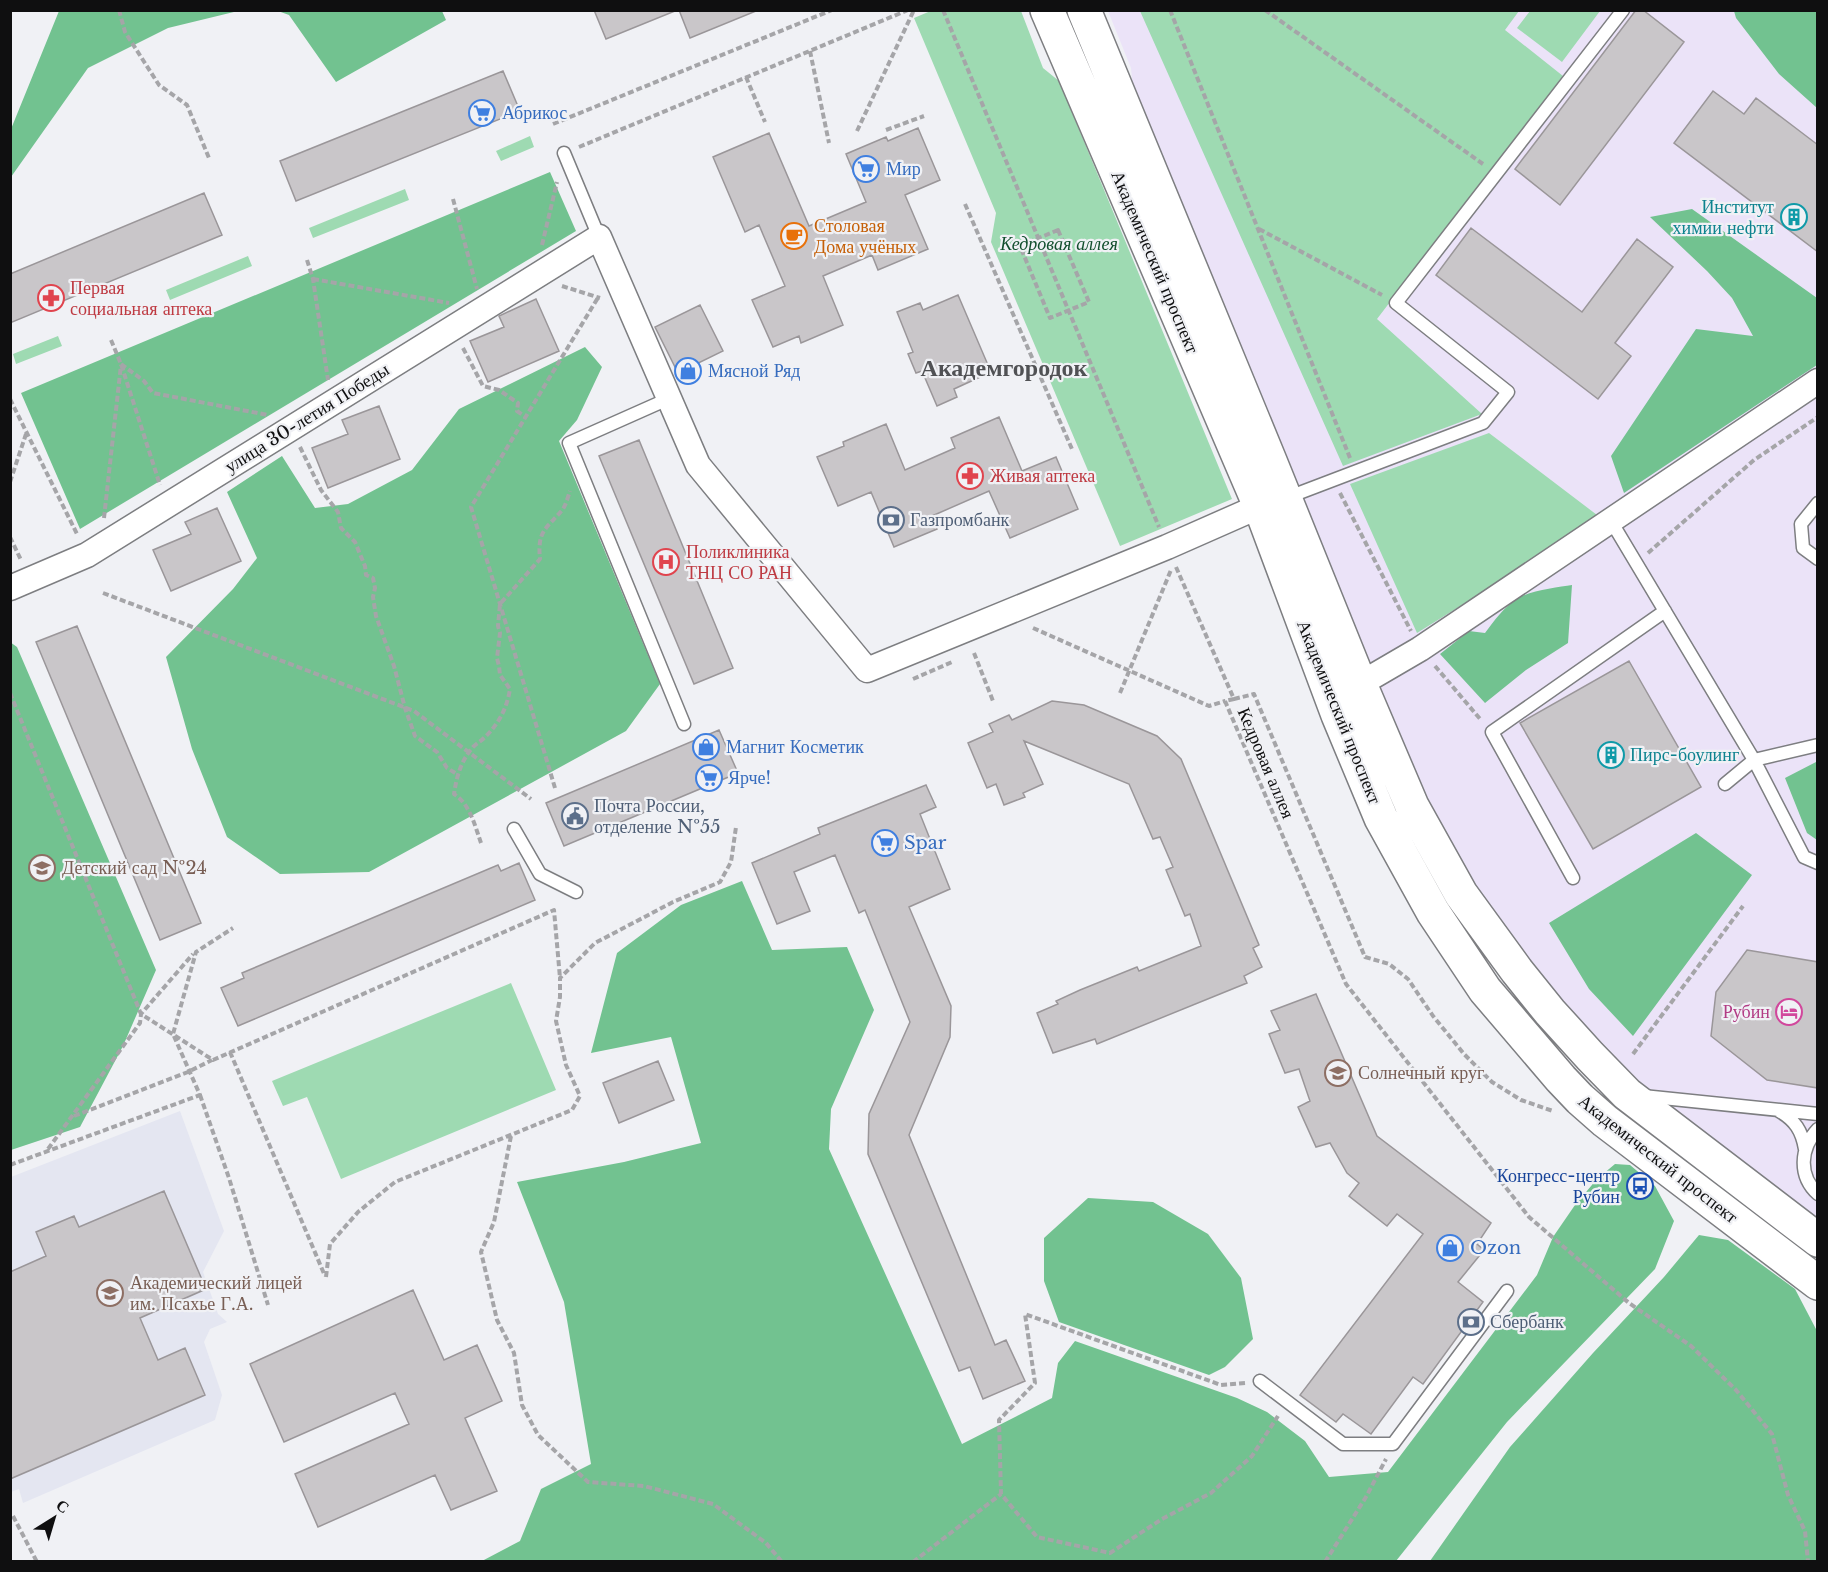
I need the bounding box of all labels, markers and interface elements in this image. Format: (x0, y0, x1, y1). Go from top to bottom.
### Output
supermarket icon: Абрикос (467, 98, 497, 128)
place label: Абрикос (502, 102, 567, 124)
supermarket icon: Мир (851, 154, 881, 184)
place label: Мир (886, 158, 921, 180)
street label: Академический проспект (1107, 167, 1204, 357)
place label: Институт химии нефти (1673, 196, 1774, 239)
building icon: Институт химии нефти (1779, 202, 1809, 232)
place label: Столовая Дома учёных (814, 215, 916, 258)
cafe icon: Столовая Дома учёных (779, 221, 809, 251)
park label: Кедровая аллея (999, 233, 1118, 255)
place label: Первая социальная аптека (70, 277, 212, 320)
pharmacy icon: Первая социальная аптека (36, 283, 66, 313)
district label: Академгородок (921, 353, 1088, 382)
shop icon: Мясной Ряд (673, 356, 703, 386)
street label: улица 30-летия Победы (221, 358, 393, 478)
place label: Мясной Ряд (708, 360, 800, 382)
pharmacy icon: Живая аптека (955, 461, 985, 491)
place label: Живая аптека (990, 465, 1095, 487)
bank icon: Газпромбанк (876, 505, 906, 535)
place label: Газпромбанк (910, 509, 1010, 531)
place label: Поликлиника ТНЦ СО РАН (686, 541, 792, 584)
hospital icon: Поликлиника ТНЦ СО РАН (651, 547, 681, 577)
street label: Академический проспект (1292, 617, 1386, 807)
street label: Кедровая аллея (1233, 704, 1299, 822)
shop icon: Магнит Косметик (691, 732, 721, 762)
place label: Магнит Косметик (726, 736, 864, 758)
building icon: Пирс-боулинг (1596, 740, 1626, 770)
place label: Пирс-боулинг (1630, 744, 1739, 766)
supermarket icon: Ярче! (694, 763, 724, 793)
place label: Ярче! (728, 767, 771, 789)
place label: Почта России, отделение №55 (594, 795, 721, 838)
public building icon: Почта России, отделение №55 (560, 801, 590, 831)
supermarket icon: Spar (870, 828, 900, 858)
place label: Spar (904, 832, 947, 854)
school or university icon: Детский сад №24 (27, 853, 57, 883)
place label: Детский сад №24 (62, 857, 207, 879)
hotel icon: Рубин (1774, 997, 1804, 1027)
place label: Рубин (1723, 1001, 1770, 1023)
school or university icon: Солнечный круг (1323, 1058, 1353, 1088)
place label: Солнечный круг (1358, 1062, 1484, 1084)
street label: Академический проспект (1574, 1090, 1742, 1228)
place label: Конгресс-центр Рубин (1497, 1165, 1620, 1208)
bus stop icon: Конгресс-центр Рубин (1625, 1171, 1655, 1201)
shop icon: Ozon (1435, 1233, 1465, 1263)
place label: Ozon (1470, 1237, 1521, 1259)
place label: Академический лицей им. Псахье Г.А. (130, 1272, 303, 1315)
school or university icon: Академический лицей им. Псахье Г.А. (95, 1278, 125, 1308)
bank icon: Сбербанк (1456, 1307, 1486, 1337)
place label: Сбербанк (1490, 1311, 1564, 1333)
north arrow (24, 1488, 84, 1548)
text: С (52, 1495, 74, 1517)

